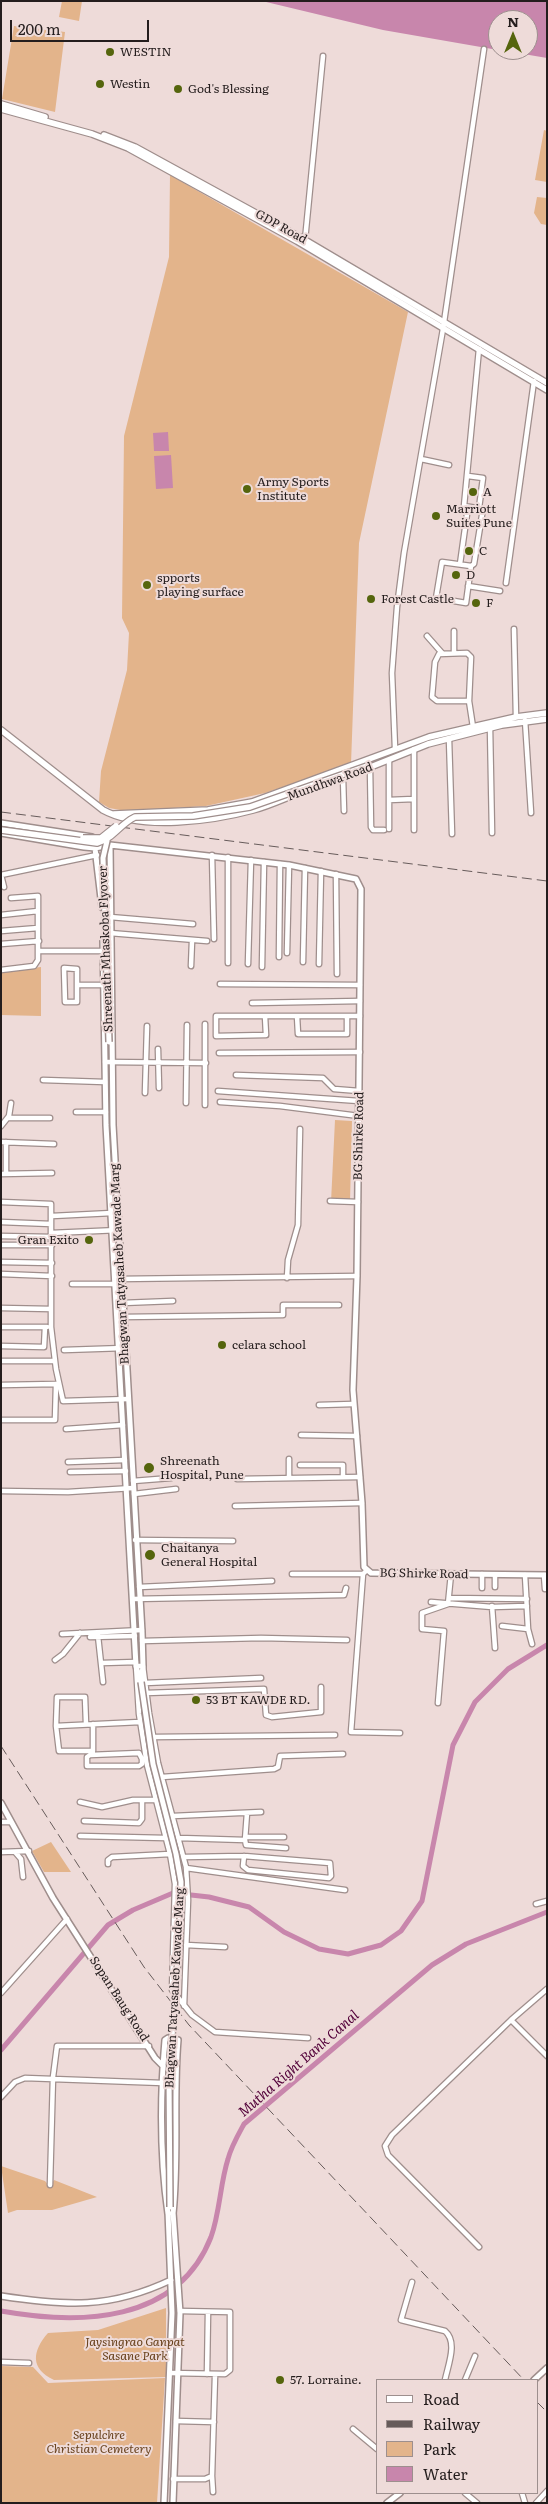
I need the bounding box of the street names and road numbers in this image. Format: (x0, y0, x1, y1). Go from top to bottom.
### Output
street label: GDP Road (253, 207, 309, 247)
street label: Mundhwa Road (285, 760, 375, 804)
street label: Shreenath Mhaskoba Flyover (96, 866, 116, 1032)
street label: BG Shirke Road (351, 1091, 367, 1181)
street label: Bhagwan Tatyasaheb Kawade Marg (108, 1163, 132, 1365)
street label: BG Shirke Road (379, 1566, 469, 1582)
street label: Bhagwan Tatyasaheb Kawade Marg (163, 1887, 187, 2089)
street label: Sopan Baug Road (86, 1954, 152, 2044)

